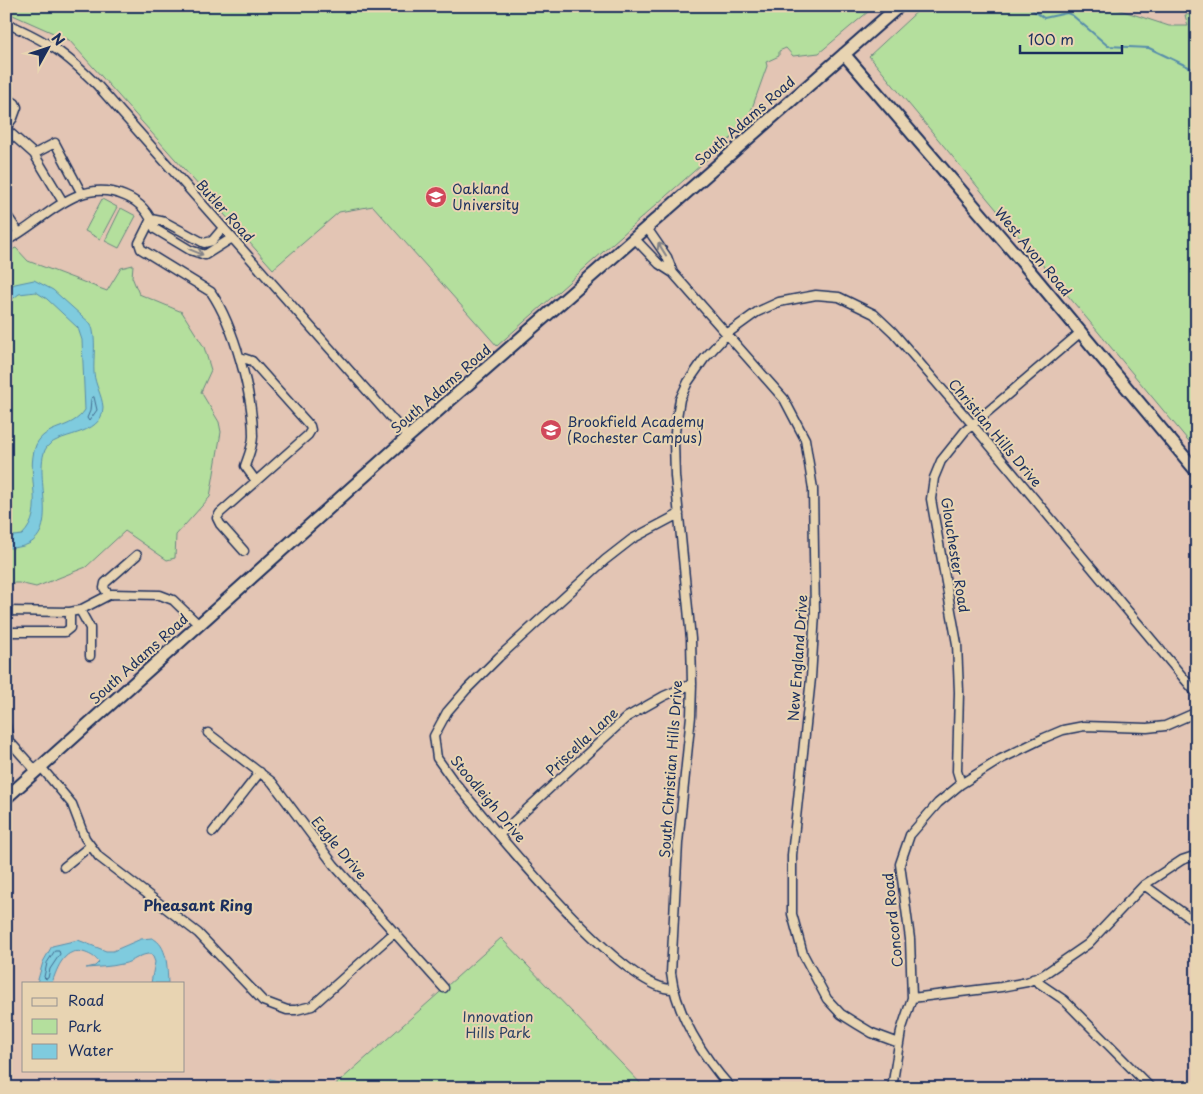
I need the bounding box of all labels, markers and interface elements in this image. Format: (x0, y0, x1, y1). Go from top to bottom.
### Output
north arrow (22, 22, 72, 72)
scale bar (1020, 22, 1123, 54)
text: 100 m (1028, 27, 1074, 50)
text: N (47, 28, 70, 50)
street label: South Adams Road (690, 71, 799, 170)
street label: Butler Road (191, 175, 259, 247)
place label: Oakland University (452, 178, 519, 215)
school or university icon: Oakland University (424, 185, 448, 209)
street label: West Avon Road (990, 203, 1077, 301)
one-way arrow (657, 243, 667, 257)
one-way arrow (188, 248, 203, 257)
street label: South Adams Road (386, 339, 495, 438)
street label: Christian Hills Drive (944, 374, 1047, 491)
place label: Brookfield Academy (Rochester Campus) (567, 411, 704, 448)
school or university icon: Brookfield Academy (Rochester Campus) (539, 418, 563, 442)
street label: Glouchester Road (936, 496, 975, 614)
street label: New England Drive (783, 594, 812, 722)
street label: South Adams Road (85, 608, 193, 709)
street label: South Christian Hills Drive (654, 679, 687, 859)
street label: Priscella Lane (541, 702, 623, 781)
street label: Stoodleigh Drive (446, 751, 531, 847)
street label: Eagle Drive (307, 812, 372, 884)
street label: Concord Road (877, 872, 908, 968)
district label: Pheasant Ring (143, 893, 253, 916)
legend (22, 982, 185, 1072)
text: Road (68, 988, 104, 1011)
park label: Innovation Hills Park (463, 1006, 533, 1043)
text: Park (68, 1014, 102, 1037)
text: Water (68, 1038, 113, 1061)

